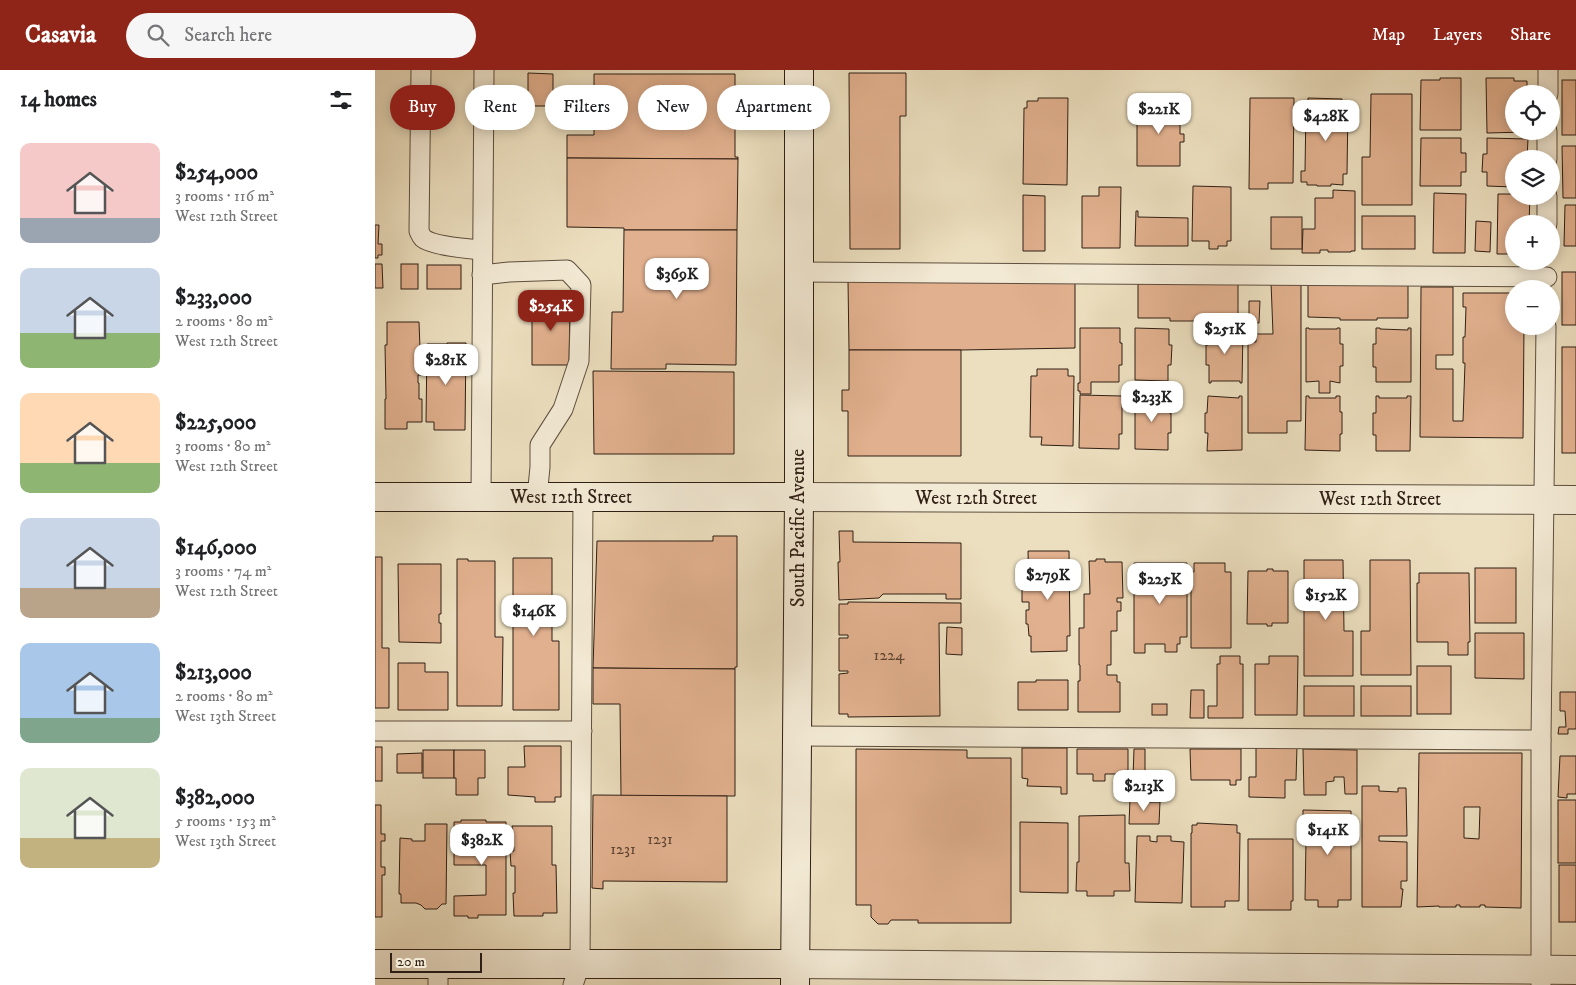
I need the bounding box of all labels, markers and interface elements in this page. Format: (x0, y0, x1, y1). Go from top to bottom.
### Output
search box (126, 13, 476, 58)
text: Casavia (25, 20, 96, 50)
icon: search (144, 21, 172, 49)
text: Search here (184, 24, 272, 47)
text: Map (1372, 24, 1405, 46)
text: Layers (1433, 24, 1482, 46)
text: Share (1510, 24, 1551, 46)
chip: Buy (390, 85, 455, 130)
chip: Rent (465, 85, 535, 130)
chip: Filters (545, 85, 628, 130)
chip: New (638, 85, 707, 130)
chip: Apartment (717, 85, 830, 130)
map controls (1505, 85, 1560, 335)
button: locate (1505, 85, 1560, 140)
icon: filters (327, 86, 355, 114)
text: 14 homes (20, 87, 97, 113)
pin: $221K (1124, 92, 1194, 135)
text: $221K (1138, 99, 1180, 119)
pin: $428K (1291, 100, 1361, 142)
text: $428K (1303, 106, 1349, 126)
button: layers (1505, 150, 1560, 205)
text: $254,000 (175, 160, 258, 186)
icon: home (60, 163, 120, 223)
text: 3 rooms · 116 m² (175, 186, 274, 206)
text: West 12th Street (175, 206, 278, 226)
button: + (1505, 215, 1560, 270)
pin: $369K (642, 258, 712, 300)
text: $369K (656, 264, 698, 284)
button: − (1505, 280, 1560, 335)
text: $233,000 (175, 285, 252, 311)
icon: home (60, 288, 120, 348)
pin: $254K (516, 290, 586, 332)
text: $254K (529, 296, 573, 316)
text: 2 rooms · 80 m² (175, 311, 273, 331)
pin: $251K (1190, 312, 1260, 355)
text: $251K (1204, 319, 1246, 339)
text: West 12th Street (175, 331, 278, 351)
pin: $281K (411, 344, 481, 386)
text: $281K (425, 350, 467, 370)
pin: $233K (1117, 380, 1187, 423)
text: $233K (1132, 387, 1172, 407)
text: $225,000 (175, 410, 256, 436)
icon: home (60, 413, 120, 473)
text: 3 rooms · 80 m² (175, 436, 271, 456)
street label: South Pacific Avenue (787, 449, 810, 607)
text: West 12th Street (175, 456, 278, 476)
street label: West 12th Street (509, 486, 632, 509)
street label: West 12th Street (914, 487, 1037, 510)
street label: West 12th Street (1318, 488, 1441, 511)
text: $146,000 (175, 535, 257, 561)
icon: home (60, 538, 120, 598)
pin: $279K (1013, 558, 1083, 601)
text: 3 rooms · 74 m² (175, 561, 272, 581)
pin: $225K (1125, 562, 1195, 605)
text: $279K (1026, 565, 1070, 585)
text: $225K (1138, 569, 1182, 589)
pin: $152K (1291, 578, 1361, 621)
text: West 12th Street (175, 581, 278, 601)
text: $152K (1305, 585, 1347, 605)
pin: $146K (499, 594, 569, 637)
text: $146K (512, 601, 556, 621)
house number: 1224 (874, 645, 905, 665)
text: $213,000 (175, 660, 252, 686)
icon: home (60, 663, 120, 723)
text: 2 rooms · 80 m² (175, 686, 273, 706)
text: West 13th Street (175, 706, 276, 726)
pin: $213K (1109, 770, 1179, 812)
text: $213K (1124, 776, 1164, 796)
text: $382,000 (175, 785, 255, 811)
icon: home (60, 788, 120, 848)
text: 5 rooms · 153 m² (175, 811, 276, 831)
pin: $141K (1293, 814, 1363, 856)
text: $141K (1308, 820, 1348, 840)
pin: $382K (447, 824, 517, 866)
house number: 1231 (647, 829, 673, 849)
text: $382K (461, 830, 503, 850)
text: West 13th Street (175, 831, 276, 851)
house number: 1231 (610, 839, 636, 859)
scale bar (390, 950, 483, 973)
text: 20 m (397, 953, 425, 971)

